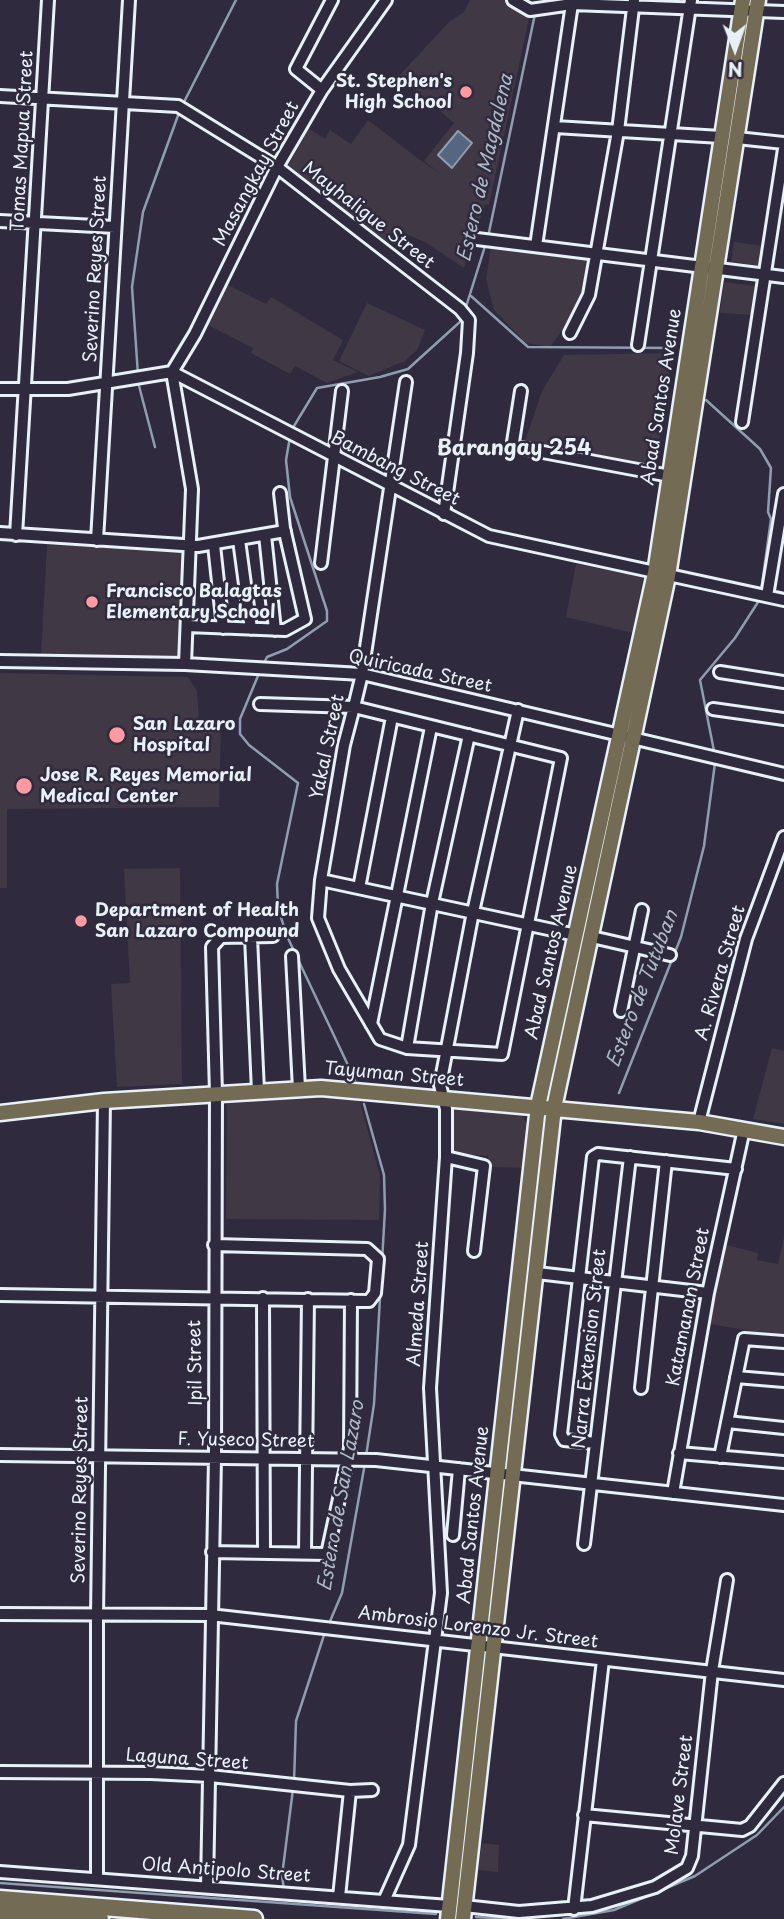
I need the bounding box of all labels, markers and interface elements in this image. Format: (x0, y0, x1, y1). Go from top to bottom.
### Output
north arrow (700, 14, 770, 84)
street label: Tomas Mapua Street (7, 50, 39, 232)
text: N (728, 56, 743, 84)
place label: St. Stephen's High School (336, 71, 452, 114)
water label: Estero de Magdalena (453, 72, 519, 264)
marker: St. Stephen's High School (458, 84, 474, 100)
street label: Masangkay Street (210, 98, 304, 250)
street label: Mayhaligue Street (298, 158, 438, 274)
street label: Severino Reyes Street (80, 175, 112, 363)
street label: Abad Santos Avenue (637, 307, 687, 487)
street label: Bambang Street (327, 427, 463, 511)
district label: Barangay 254 (437, 436, 591, 462)
place label: Francisco Balagtas Elementary School (106, 581, 282, 624)
marker: Francisco Balagtas Elementary School (84, 594, 100, 610)
street label: Quiricada Street (346, 646, 494, 698)
street label: Yakal Street (306, 692, 350, 802)
place label: San Lazaro Hospital (133, 714, 235, 756)
marker: San Lazaro Hospital (107, 725, 127, 745)
place label: Jose R. Reyes Memorial Medical Center (40, 765, 252, 808)
marker: Jose R. Reyes Memorial Medical Center (14, 776, 34, 796)
street label: Abad Santos Avenue (521, 863, 583, 1041)
place label: Department of Health San Lazaro Compound (95, 900, 299, 942)
street label: A. Rivera Street (691, 903, 751, 1043)
water label: Estero de Tutuban (603, 907, 683, 1071)
marker: Department of Health San Lazaro Compound (73, 913, 89, 929)
street label: Tayuman Street (323, 1058, 465, 1092)
street label: Katamanan Street (663, 1226, 715, 1388)
street label: Almeda Street (404, 1241, 434, 1367)
street label: Narra Extension Street (569, 1248, 611, 1450)
street label: Ipil Street (184, 1320, 208, 1406)
street label: Severino Reyes Street (69, 1396, 93, 1584)
water label: Estero de San Lazaro (314, 1399, 370, 1593)
street label: Abad Santos Avenue (454, 1425, 494, 1605)
street label: F. Yuseco Street (177, 1429, 315, 1453)
street label: Ambrosio Lorenzo Jr. Street (357, 1603, 599, 1653)
street label: Molave Street (662, 1734, 698, 1856)
street label: Laguna Street (125, 1745, 249, 1775)
street label: Old Antipolo Street (141, 1854, 311, 1888)

